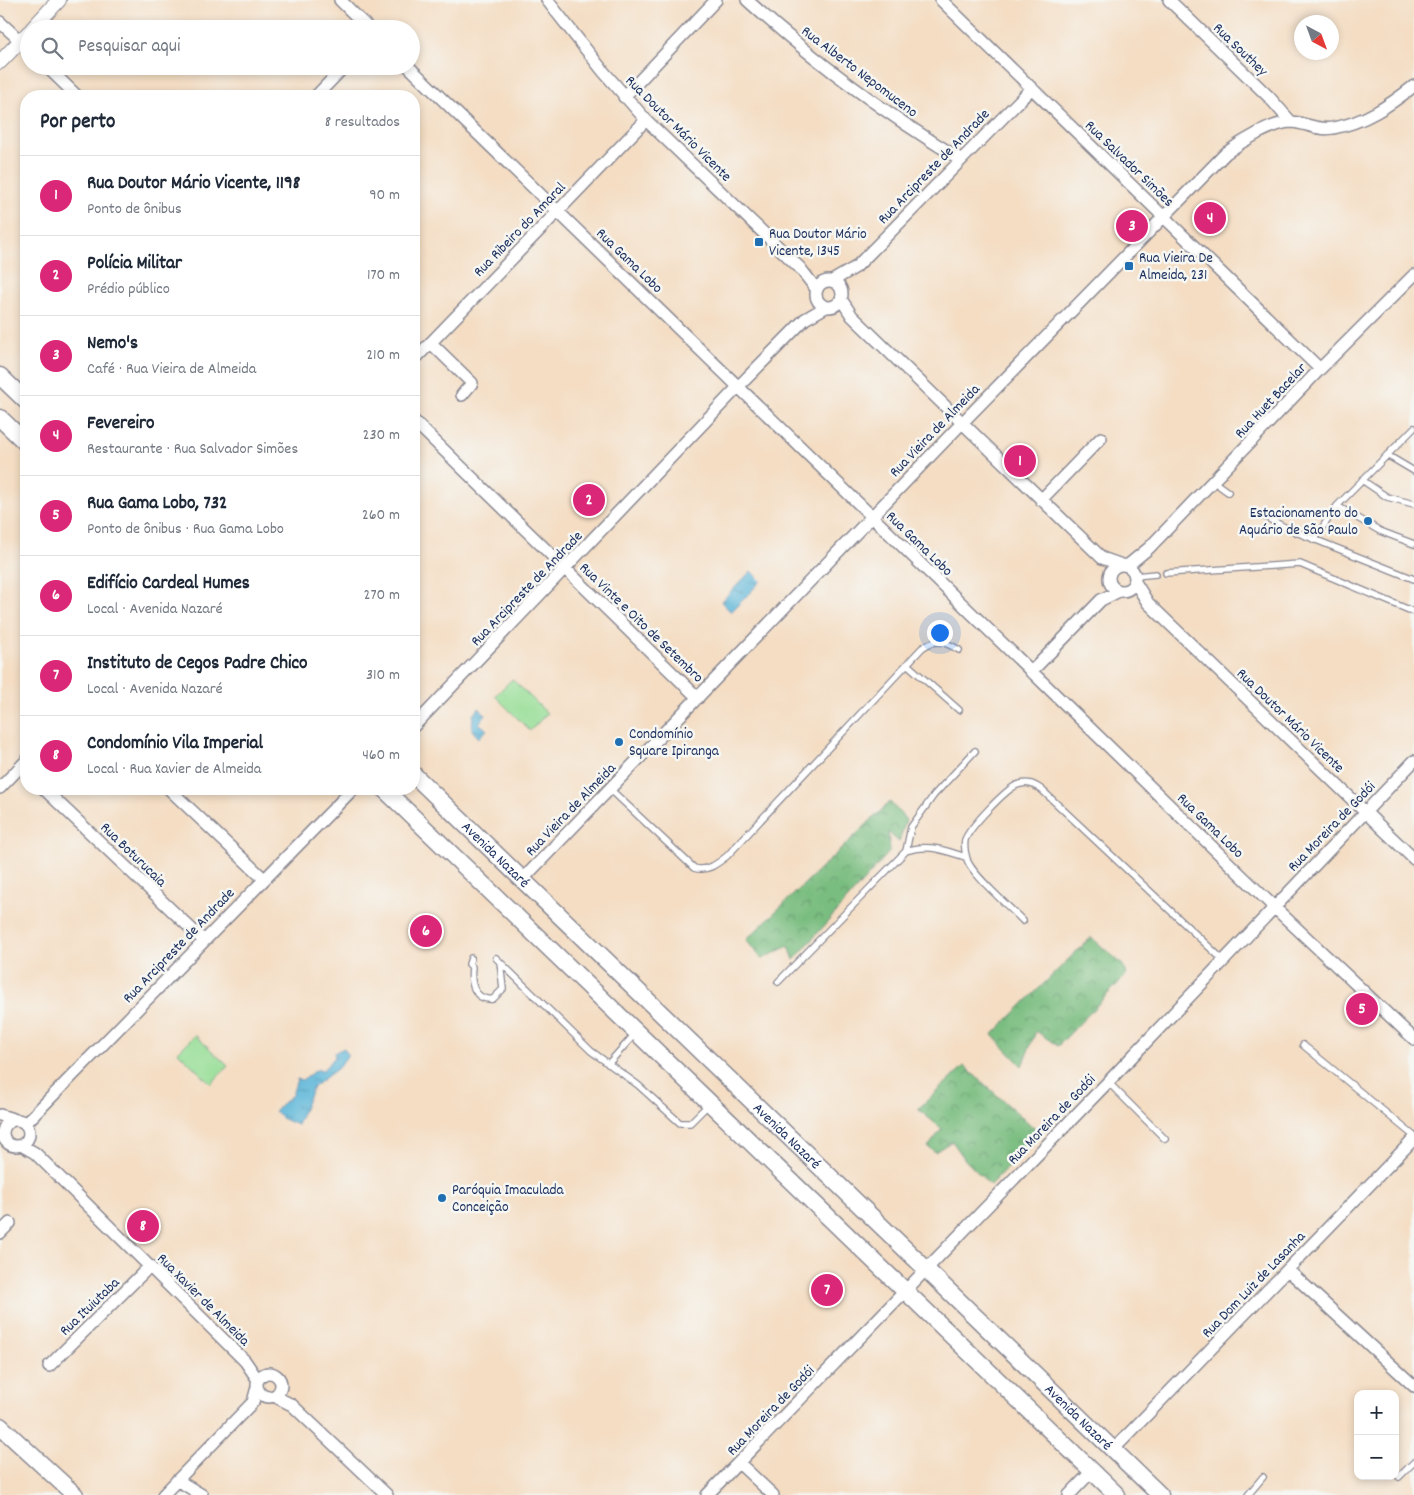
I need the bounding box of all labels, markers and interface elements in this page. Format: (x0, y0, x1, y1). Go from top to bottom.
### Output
north arrow (1294, 15, 1339, 60)
street label: Rua Southey (1207, 19, 1273, 83)
search box (20, 20, 420, 75)
street label: Rua Alberto Nepomuceno (796, 21, 922, 124)
icon: search (38, 34, 66, 62)
text: Pesquisar aqui (78, 34, 180, 61)
street label: Rua Doutor Mário Vicente (619, 71, 736, 188)
street label: Rua Arcipreste de Andrade (873, 104, 996, 230)
text: Por perto (40, 108, 115, 138)
text: 8 resultados (325, 111, 400, 134)
street label: Rua Salvador Simões (1079, 116, 1178, 213)
text: Rua Doutor Mário Vicente, 1198 (87, 171, 300, 198)
street label: Rua Ribeiro do Amaral (469, 178, 572, 283)
text: 1 (54, 184, 58, 207)
text: 90 m (369, 184, 400, 207)
text: Ponto de ônibus (87, 198, 182, 221)
pin: 4 (1194, 199, 1226, 237)
pin: 3 (1116, 207, 1148, 245)
street label: Rua Gama Lobo (590, 224, 667, 299)
place label: Rua Doutor Mário Vicente, 1345 (769, 224, 867, 263)
marker: Rua Doutor Mário Vicente, 1345 (753, 236, 765, 248)
place label: Rua Vieira De Almeida, 231 (1139, 248, 1213, 287)
text: Polícia Militar (87, 251, 182, 278)
marker: Rua Vieira De Almeida, 231 (1123, 260, 1135, 272)
text: 2 (53, 264, 60, 287)
text: 170 m (367, 264, 400, 287)
text: Prédio público (87, 278, 170, 301)
text: Nemo's (87, 331, 138, 358)
text: 3 (52, 344, 60, 367)
text: 210 m (366, 344, 400, 367)
text: Café · Rua Vieira de Almeida (87, 358, 256, 381)
street label: Rua Huet Bacelar (1230, 358, 1313, 444)
street label: Rua Vieira de Almeida (885, 379, 986, 483)
text: Fevereiro (87, 411, 155, 438)
text: 4 (53, 424, 59, 447)
text: 230 m (363, 424, 400, 447)
text: Restaurante · Rua Salvador Simões (87, 438, 298, 461)
pin: 1 (1004, 442, 1036, 480)
pin: 2 (573, 481, 605, 519)
text: Rua Gama Lobo, 732 (87, 491, 227, 518)
place label: Estacionamento do Aquário de São Paulo (1239, 503, 1358, 542)
text: 5 (52, 504, 60, 527)
text: 260 m (362, 504, 400, 527)
street label: Rua Gama Lobo (880, 507, 957, 582)
marker: Estacionamento do Aquário de São Paulo (1362, 515, 1374, 527)
text: Ponto de ônibus · Rua Gama Lobo (87, 518, 284, 541)
street label: Rua Arcipreste de Andrade (466, 526, 589, 652)
street label: Rua Vinte e Oito de Setembro (574, 558, 708, 689)
text: Edifício Cardeal Humes (87, 571, 250, 598)
text: 6 (52, 584, 60, 607)
text: 270 m (364, 584, 400, 607)
text: Local · Avenida Nazaré (87, 598, 223, 621)
your location (927, 620, 953, 646)
text: Instituto de Cegos Padre Chico (87, 651, 308, 678)
text: 7 (53, 664, 59, 687)
text: 310 m (366, 664, 400, 687)
street label: Rua Doutor Mário Vicente (1231, 664, 1349, 779)
text: Local · Avenida Nazaré (87, 678, 223, 701)
place label: Condomínio Square Ipiranga (629, 724, 720, 763)
text: Condomínio Vila Imperial (87, 731, 263, 758)
marker: Condomínio Square Ipiranga (613, 736, 625, 748)
text: 8 (53, 744, 59, 767)
text: 460 m (362, 744, 400, 767)
text: Local · Rua Xavier de Almeida (87, 758, 261, 781)
street label: Rua Vieira de Almeida (521, 758, 622, 862)
street label: Rua Moreira de Godói (1283, 777, 1382, 878)
street label: Rua Gama Lobo (1171, 789, 1248, 864)
street label: Avenida Nazaré (455, 817, 534, 894)
street label: Rua Boturucaia (94, 818, 171, 894)
street label: Rua Arcipreste de Andrade (118, 883, 241, 1009)
pin: 6 (410, 912, 442, 950)
pin: 5 (1346, 990, 1378, 1028)
street label: Rua Moreira de Godói (1003, 1070, 1102, 1171)
street label: Avenida Nazaré (747, 1099, 825, 1175)
place label: Paróquia Imaculada Conceição (452, 1180, 565, 1219)
marker: Paróquia Imaculada Conceição (436, 1192, 448, 1204)
pin: 8 (127, 1207, 159, 1245)
street label: Rua Dom Luiz de Lasanha (1197, 1226, 1312, 1344)
street label: Rua Xavier de Almeida (151, 1249, 255, 1353)
pin: 7 (811, 1271, 843, 1309)
street label: Rua Ituiutaba (55, 1272, 126, 1342)
street label: Rua Moreira de Godói (722, 1361, 821, 1462)
street label: Avenida Nazaré (1038, 1380, 1117, 1456)
map controls (1354, 1390, 1399, 1480)
button: + (1354, 1390, 1399, 1435)
button: − (1354, 1435, 1399, 1480)

